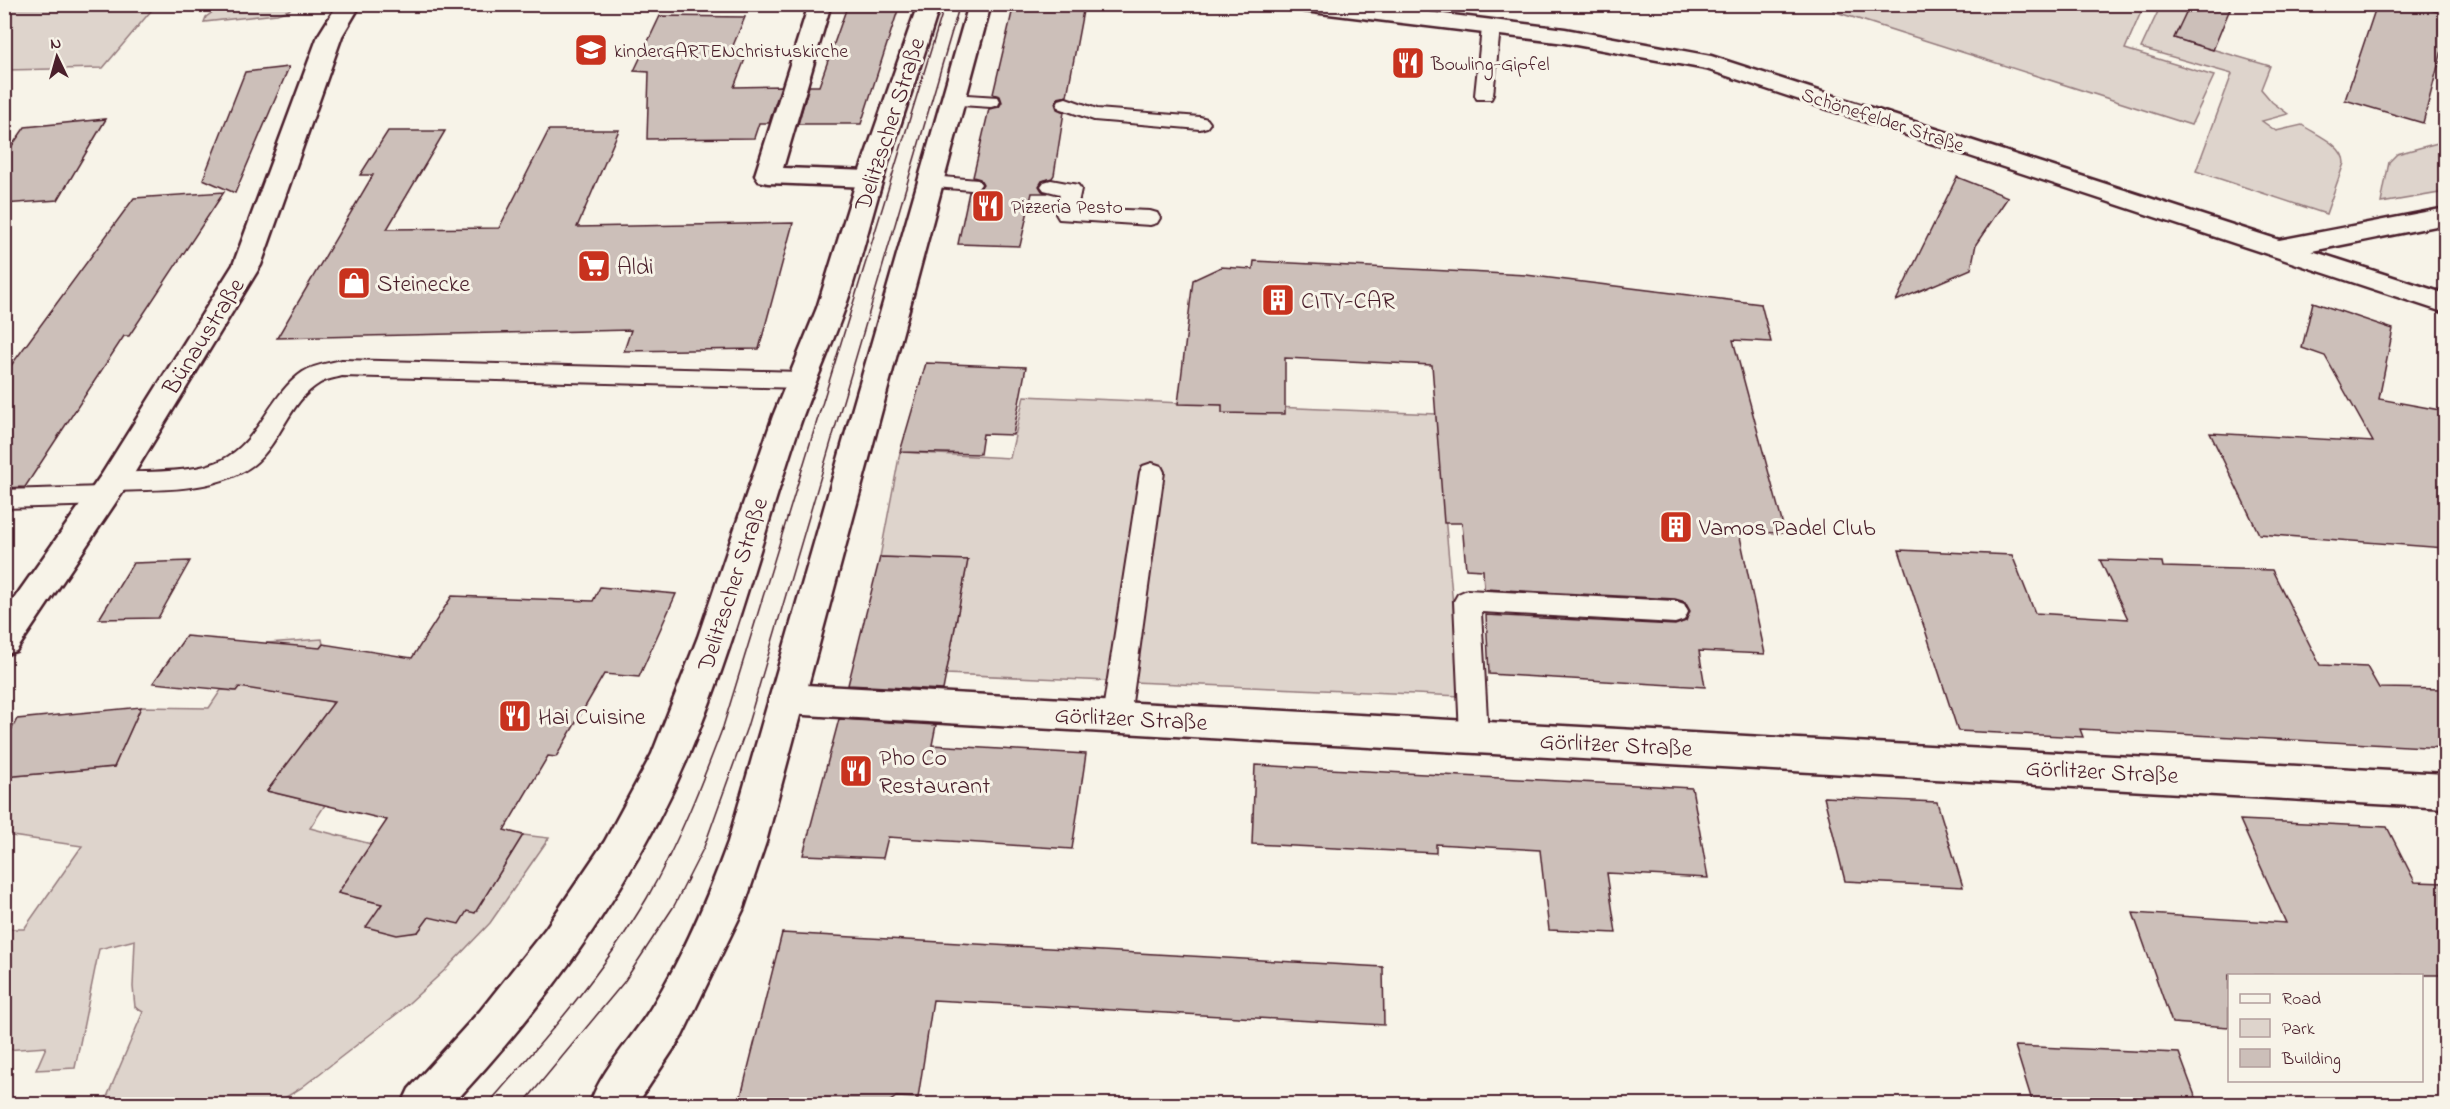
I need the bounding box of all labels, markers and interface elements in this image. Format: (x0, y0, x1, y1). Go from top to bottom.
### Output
north arrow (27, 27, 87, 87)
text: N (49, 32, 62, 56)
school or university icon: kinderGARTENchristuskirche (573, 32, 609, 68)
street label: Delitzscher Straße (847, 33, 936, 217)
place label: kinderGARTENchristuskirche (614, 38, 848, 67)
restaurant icon: Bowling-Gipfel (1390, 45, 1426, 81)
place label: Bowling-Gipfel (1430, 51, 1550, 81)
street label: Schönefelder Straße (1797, 81, 1967, 161)
restaurant icon: Pizzeria Pesto (970, 188, 1006, 224)
place label: Pizzeria Pesto (1011, 194, 1123, 223)
supermarket icon: Aldi (576, 248, 612, 284)
place label: Aldi (617, 251, 654, 286)
shop icon: Steinecke (336, 265, 372, 301)
place label: Steinecke (377, 268, 470, 303)
street label: Bünaustraße (155, 272, 255, 404)
building icon: CITY-CAR (1260, 282, 1296, 318)
place label: CITY-CAR (1301, 285, 1396, 320)
street label: Delitzscher Straße (690, 493, 779, 677)
building icon: Vamos Padel Club (1658, 509, 1694, 545)
place label: Vamos Padel Club (1698, 512, 1876, 547)
restaurant icon: Hai Cuisine (497, 698, 533, 734)
street label: Görlitzer Straße (1054, 699, 1208, 742)
place label: Hai Cuisine (538, 701, 646, 736)
street label: Görlitzer Straße (1539, 725, 1693, 768)
place label: Pho Co Restaurant (879, 742, 990, 805)
street label: Görlitzer Straße (2025, 752, 2179, 795)
restaurant icon: Pho Co Restaurant (838, 753, 874, 789)
legend (2228, 974, 2423, 1082)
text: Road (2282, 987, 2321, 1013)
text: Park (2282, 1017, 2315, 1043)
text: Building (2281, 1047, 2341, 1074)

